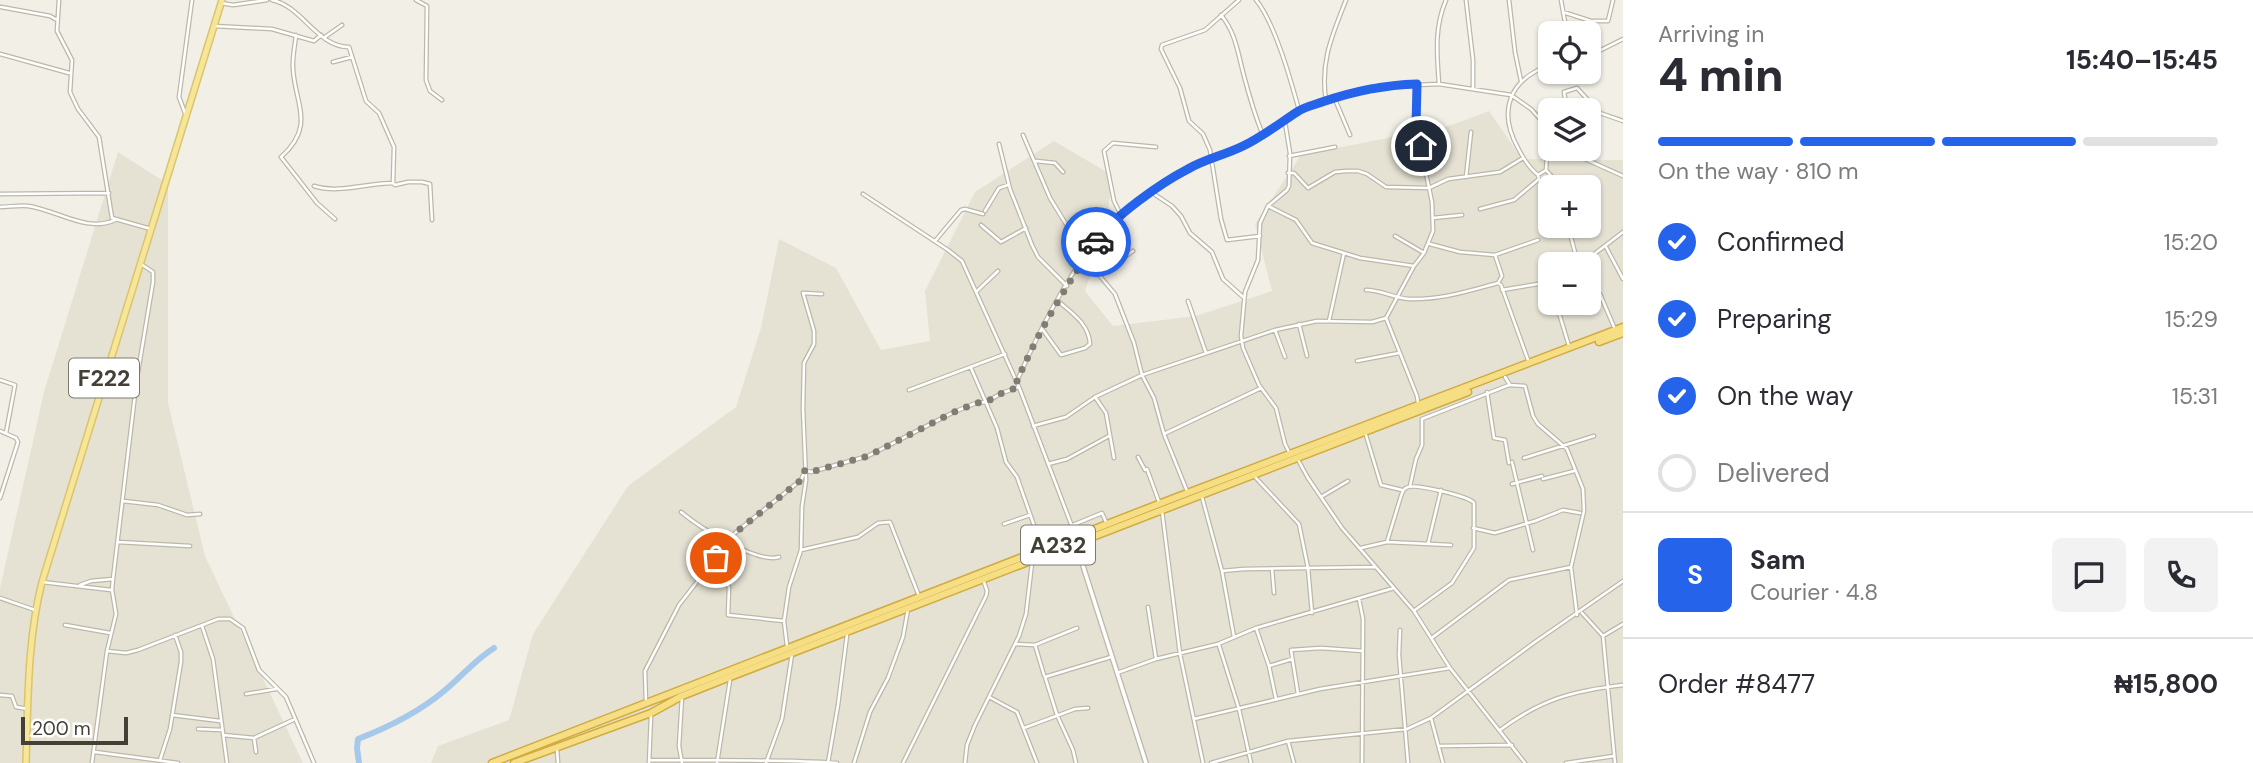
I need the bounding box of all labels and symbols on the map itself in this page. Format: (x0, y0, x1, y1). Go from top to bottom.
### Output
pin (1391, 116, 1451, 176)
courier (1061, 207, 1131, 277)
road number: F222 (69, 358, 139, 398)
road number: A232 (1021, 526, 1095, 565)
pin (686, 528, 746, 588)
scale bar (21, 714, 128, 746)

